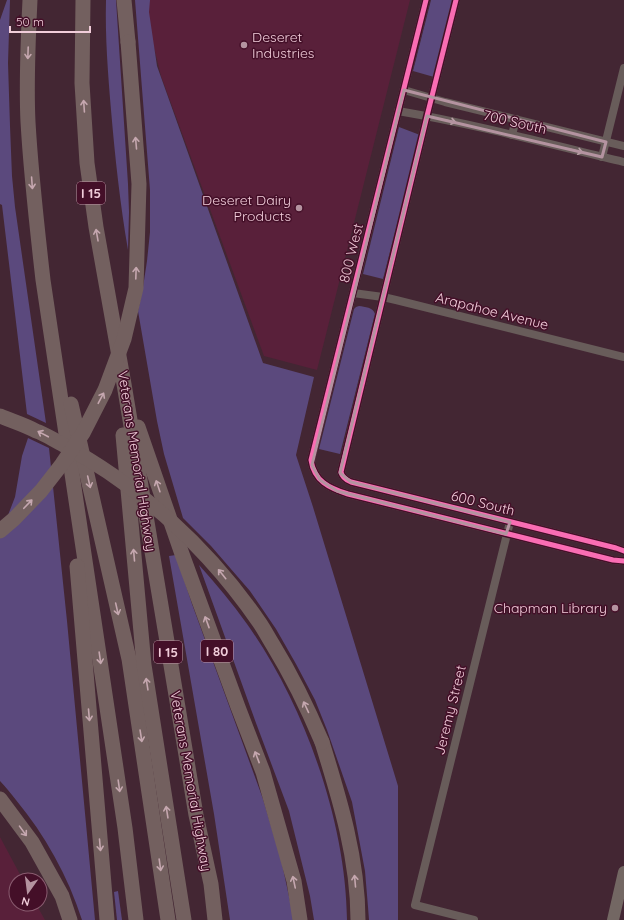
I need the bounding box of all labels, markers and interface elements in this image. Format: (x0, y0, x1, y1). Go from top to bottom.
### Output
scale bar (10, 8, 90, 34)
text: 50 m (16, 14, 44, 29)
place label: Deseret Industries (252, 28, 314, 62)
marker: Deseret Industries (239, 40, 249, 50)
one-way arrow (24, 46, 32, 59)
one-way arrow (80, 100, 87, 113)
street label: 700 South (481, 106, 549, 138)
one-way arrow (444, 117, 457, 125)
one-way arrow (132, 137, 139, 150)
one-way arrow (570, 147, 583, 155)
one-way arrow (29, 176, 36, 189)
road number: I 15 (77, 182, 105, 204)
place label: Deseret Dairy Products (202, 191, 291, 225)
marker: Deseret Dairy Products (294, 203, 304, 213)
street label: 800 West (335, 221, 367, 285)
one-way arrow (93, 229, 101, 242)
one-way arrow (132, 267, 140, 280)
street label: Arapahoe Avenue (434, 288, 550, 334)
street label: Veterans Memorial Highway (114, 369, 160, 553)
one-way arrow (98, 392, 105, 404)
one-way arrow (38, 430, 50, 438)
one-way arrow (85, 475, 93, 488)
one-way arrow (154, 481, 162, 493)
street label: 600 South (449, 486, 517, 520)
one-way arrow (23, 499, 33, 509)
one-way arrow (130, 549, 138, 562)
one-way arrow (218, 568, 226, 579)
place label: Chapman Library (494, 599, 607, 617)
one-way arrow (114, 602, 122, 615)
marker: Chapman Library (610, 603, 620, 613)
one-way arrow (202, 617, 210, 629)
road number: I 80 (201, 640, 233, 662)
road number: I 15 (154, 641, 182, 663)
one-way arrow (96, 651, 104, 664)
street label: Jeremy Street (430, 663, 470, 757)
one-way arrow (143, 678, 151, 691)
street label: Veterans Memorial Highway (166, 689, 216, 873)
one-way arrow (302, 701, 309, 713)
one-way arrow (85, 708, 93, 721)
one-way arrow (137, 729, 145, 742)
one-way arrow (253, 751, 261, 763)
one-way arrow (115, 779, 123, 792)
one-way arrow (163, 806, 171, 819)
one-way arrow (19, 825, 28, 836)
one-way arrow (96, 838, 103, 851)
one-way arrow (156, 858, 164, 871)
north arrow (8, 872, 48, 912)
one-way arrow (290, 875, 298, 888)
one-way arrow (352, 875, 359, 888)
text: N (20, 894, 31, 909)

